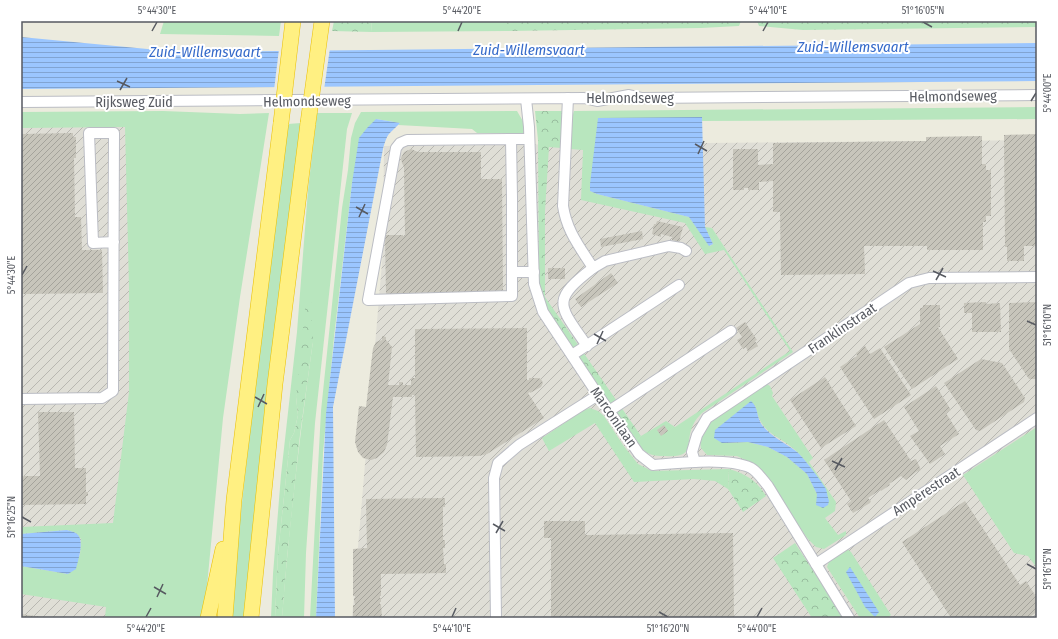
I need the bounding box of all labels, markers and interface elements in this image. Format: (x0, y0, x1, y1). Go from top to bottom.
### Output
text: 5°44'30"E (138, 5, 177, 17)
text: 5°44'20"E (443, 5, 481, 17)
text: 5°44'10"E (749, 5, 787, 17)
text: 51°16'05"N (902, 5, 944, 17)
water label: Zuid-Willemsvaart (796, 38, 909, 56)
water label: Zuid-Willemsvaart (472, 41, 585, 59)
water label: Zuid-Willemsvaart (148, 43, 261, 61)
text: 5°44'00"E (1042, 73, 1054, 113)
street label: Helmondseweg (909, 87, 997, 106)
street label: Helmondseweg (586, 90, 674, 107)
street label: Helmondseweg (263, 92, 351, 111)
street label: Rijksweg Zuid (95, 94, 173, 111)
text: 5°44'30"E (6, 255, 18, 294)
street label: Franklinstraat (805, 299, 880, 357)
text: 51°16'10"N (1042, 304, 1054, 346)
street label: Marconilaan (587, 384, 641, 451)
street label: Ampèrestraat (889, 463, 964, 520)
text: 51°16'25"N (6, 496, 18, 538)
text: 51°16'15"N (1042, 548, 1054, 590)
text: 5°44'20"E (127, 623, 165, 635)
text: 5°44'10"E (433, 623, 471, 635)
text: 51°16'20"N (647, 623, 689, 635)
text: 5°44'00"E (737, 623, 777, 635)

